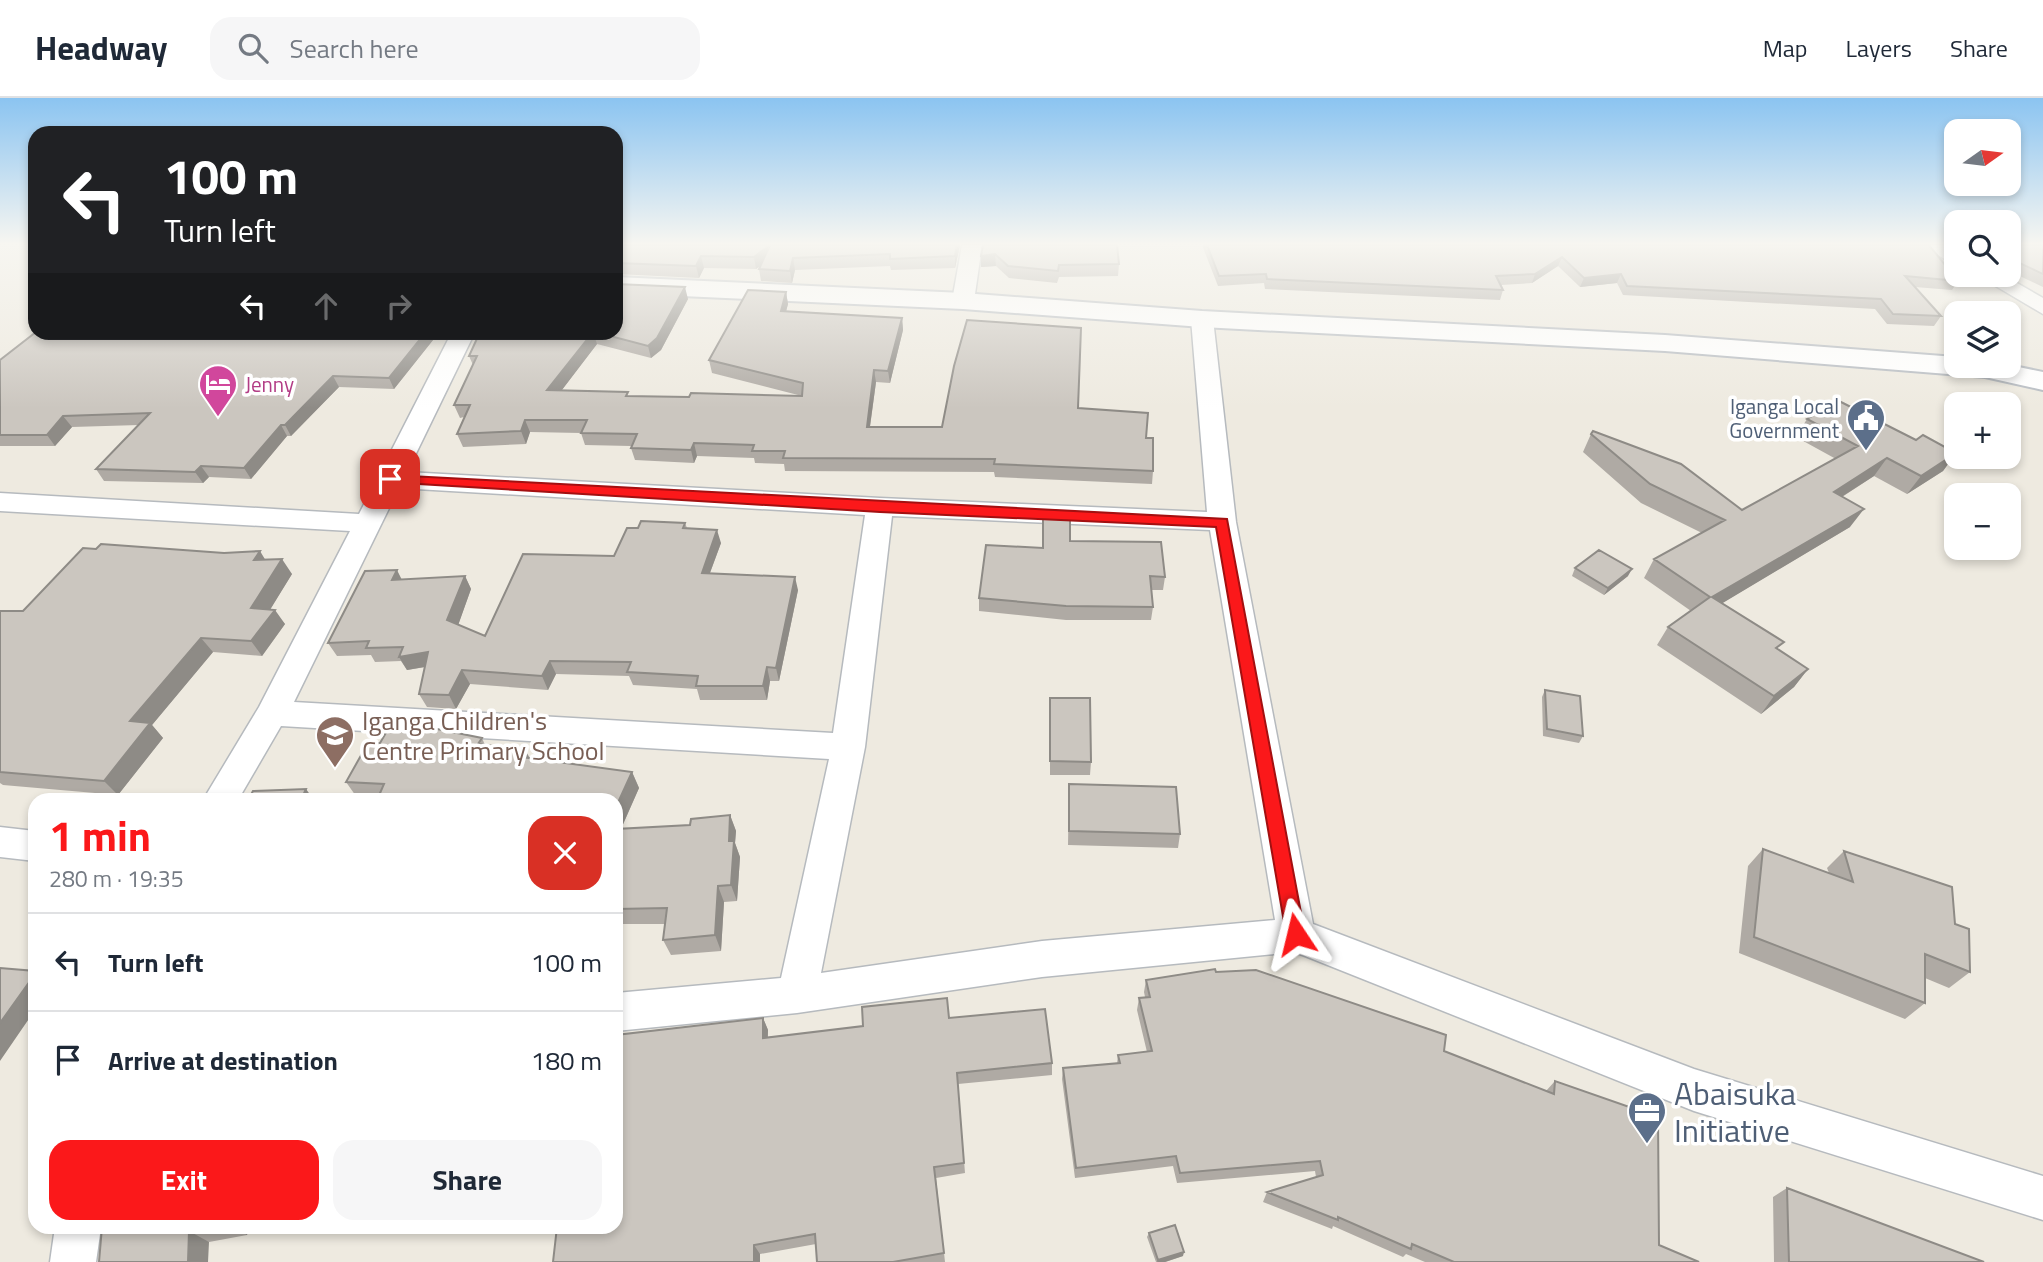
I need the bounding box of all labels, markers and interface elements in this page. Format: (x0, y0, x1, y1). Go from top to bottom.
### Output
search box (210, 17, 700, 80)
text: Headway (35, 23, 168, 73)
icon: search (234, 29, 272, 67)
text: Search here (290, 29, 419, 68)
text: Map (1763, 30, 1808, 66)
text: Layers (1846, 30, 1912, 66)
text: Share (1950, 30, 2008, 66)
north arrow (1944, 119, 2021, 196)
map controls (1944, 119, 2021, 560)
text: 100 m (164, 138, 298, 213)
icon: left (49, 154, 140, 245)
text: Turn left (164, 206, 276, 254)
button: search (1944, 210, 2021, 287)
icon: left (234, 287, 272, 325)
icon: ahead (307, 287, 345, 325)
icon: right (380, 287, 418, 325)
button: layers (1944, 301, 2021, 378)
hotel icon: Jenny (197, 363, 239, 418)
place label: Jenny (245, 368, 294, 400)
place label: Iganga Local Government (1729, 390, 1840, 446)
button: + (1944, 392, 2021, 469)
public building icon: Iganga Local Government (1845, 397, 1887, 452)
pin (360, 449, 420, 509)
icon: arrive (371, 460, 409, 498)
button: − (1944, 483, 2021, 560)
place label: Iganga Children's Centre Primary School (362, 701, 605, 770)
school or university icon: Iganga Children's Centre Primary School (314, 714, 356, 769)
text: 1 min (49, 803, 151, 867)
button: close (528, 816, 602, 890)
text: 280 m · 19:35 (49, 861, 184, 896)
position arrow (1259, 897, 1333, 971)
icon: left (49, 943, 87, 981)
text: Turn left (108, 943, 203, 982)
text: 100 m (531, 943, 602, 982)
icon: arrive (49, 1041, 87, 1079)
text: Arrive at destination (108, 1041, 338, 1080)
text: 180 m (531, 1041, 602, 1080)
place label: Abaisuka Initiative (1674, 1069, 1796, 1154)
office icon: Abaisuka Initiative (1626, 1090, 1668, 1145)
button: Exit (49, 1140, 319, 1220)
button: Share (333, 1140, 602, 1220)

